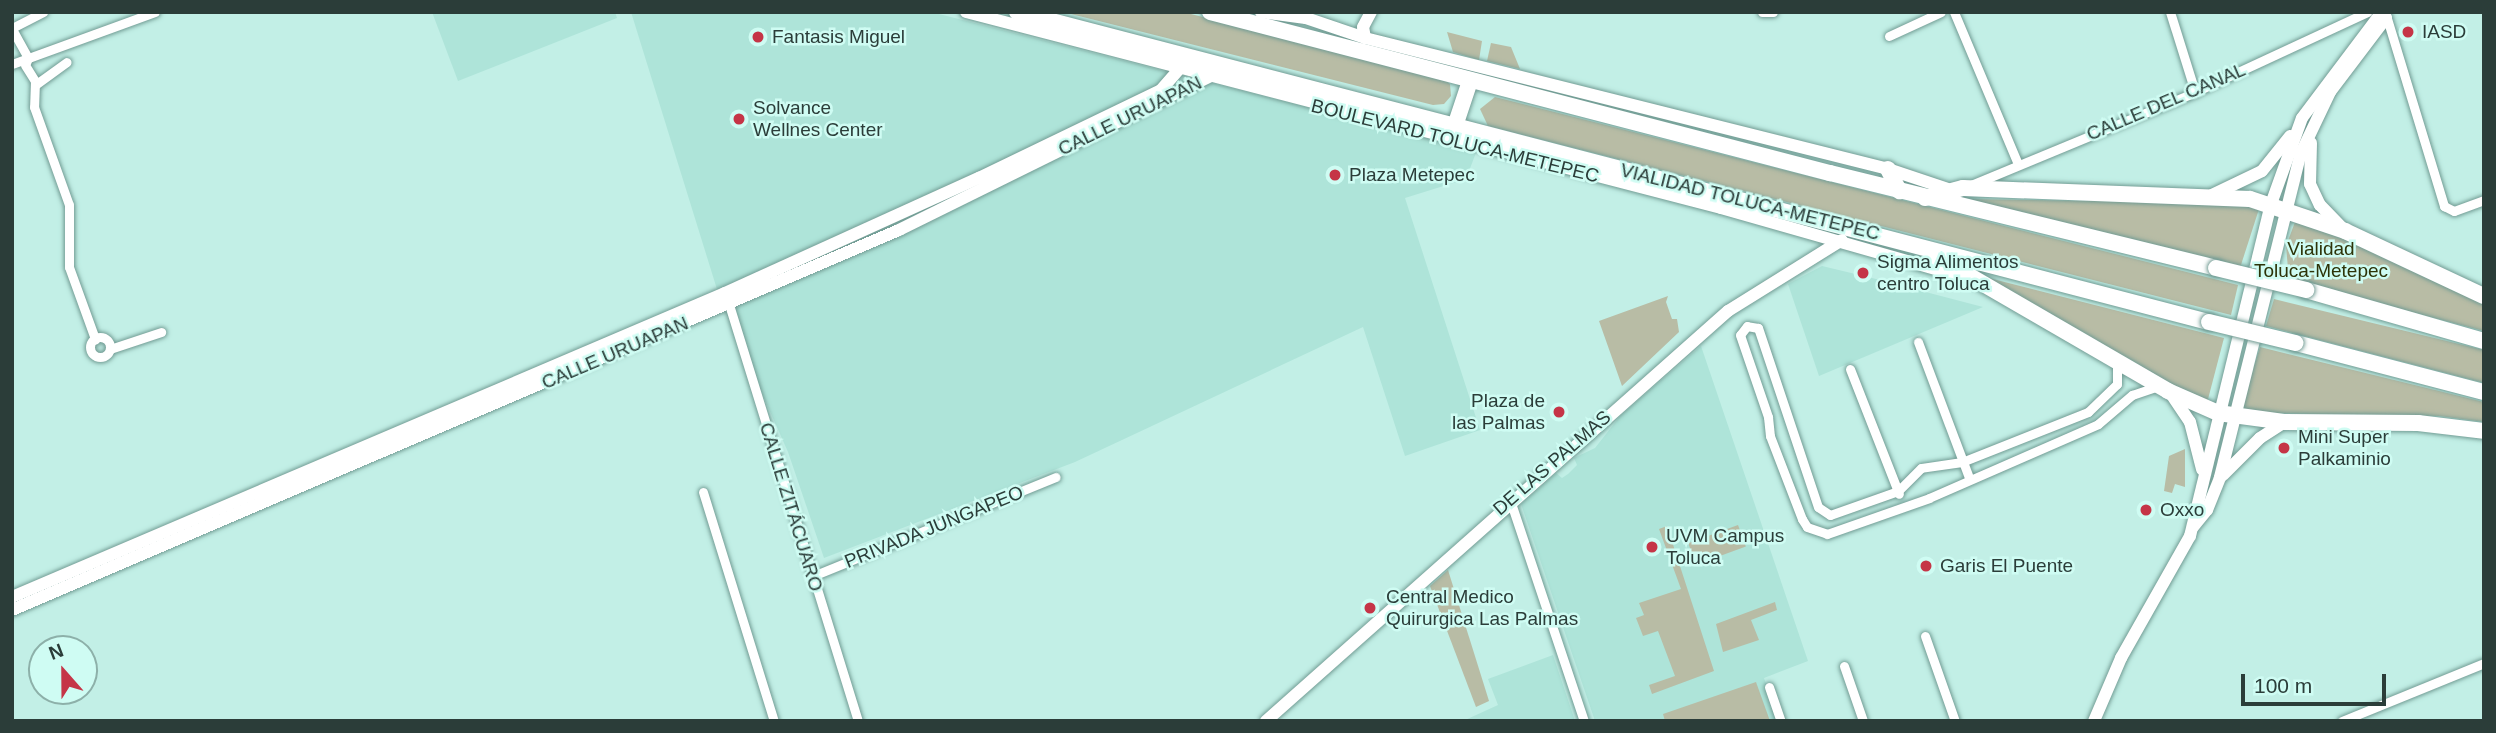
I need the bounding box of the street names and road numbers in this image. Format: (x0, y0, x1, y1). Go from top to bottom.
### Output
street label: CALLE DEL CANAL (2083, 58, 2249, 146)
street label: CALLE URUAPAN (1054, 71, 1206, 161)
street label: BOULEVARD TOLUCA-METEPEC (1309, 94, 1601, 188)
street label: VIALIDAD TOLUCA-METEPEC (1618, 159, 1882, 245)
street label: CALLE URUAPAN (538, 312, 692, 394)
street label: DE LAS PALMAS (1488, 406, 1616, 520)
street label: CALLE ZITÁCUARO (754, 420, 828, 594)
street label: PRIVADA JUNGAPEO (841, 481, 1027, 573)

